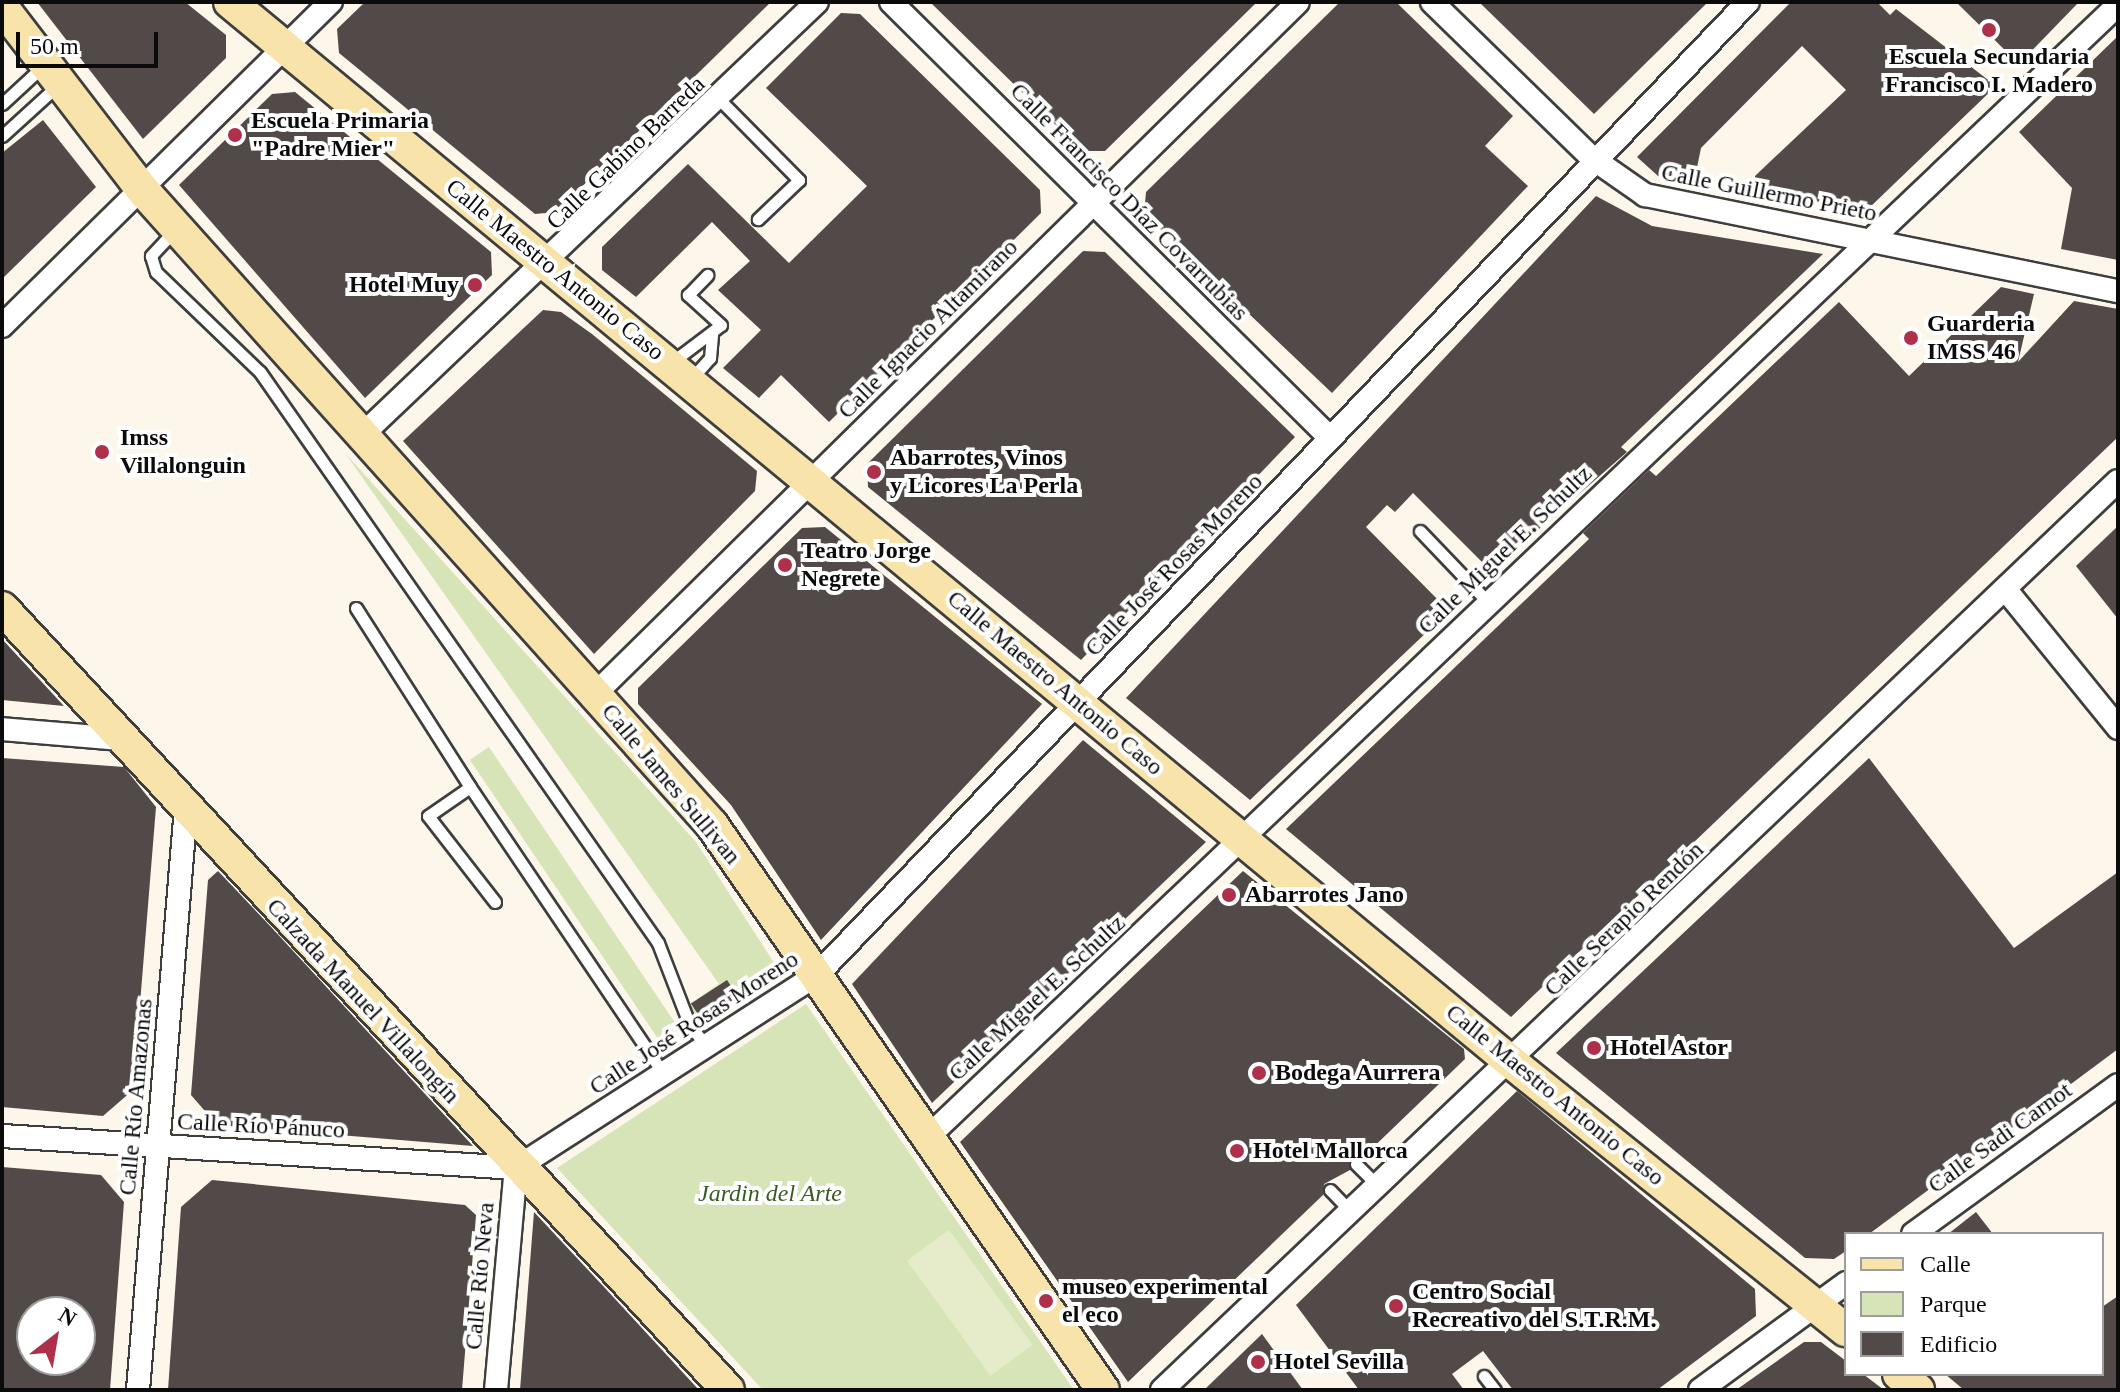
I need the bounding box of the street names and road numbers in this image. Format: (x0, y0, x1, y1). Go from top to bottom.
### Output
street label: Calle Gabino Barreda (541, 70, 711, 236)
street label: Calle Francisco Díaz Covarrubias (1004, 77, 1254, 327)
street label: Calle Guillermo Prieto (1659, 158, 1879, 228)
street label: Calle Maestro Antonio Caso (439, 173, 671, 367)
street label: Calle Ignacio Altamirano (832, 233, 1024, 425)
street label: Calle Miguel E. Schultz (1412, 460, 1598, 640)
street label: Calle José Rosas Moreno (1079, 467, 1269, 663)
street label: Calle Maestro Antonio Caso (941, 584, 1169, 782)
street label: Calle James Sullivan (595, 698, 747, 870)
street label: Calle Serapio Rendón (1538, 835, 1710, 1003)
street label: Calzada Manuel Villalongín (260, 892, 466, 1110)
street label: Calle Miguel E. Schultz (943, 909, 1131, 1087)
street label: Calle José Rosas Moreno (584, 945, 804, 1101)
street label: Calle Río Amazonas (113, 997, 159, 1197)
street label: Calle Maestro Antonio Caso (1439, 998, 1671, 1192)
street label: Calle Sadi Carnot (1923, 1076, 2077, 1200)
street label: Calle Río Pánuco (176, 1107, 346, 1145)
street label: Calle Río Neva (459, 1201, 501, 1351)

